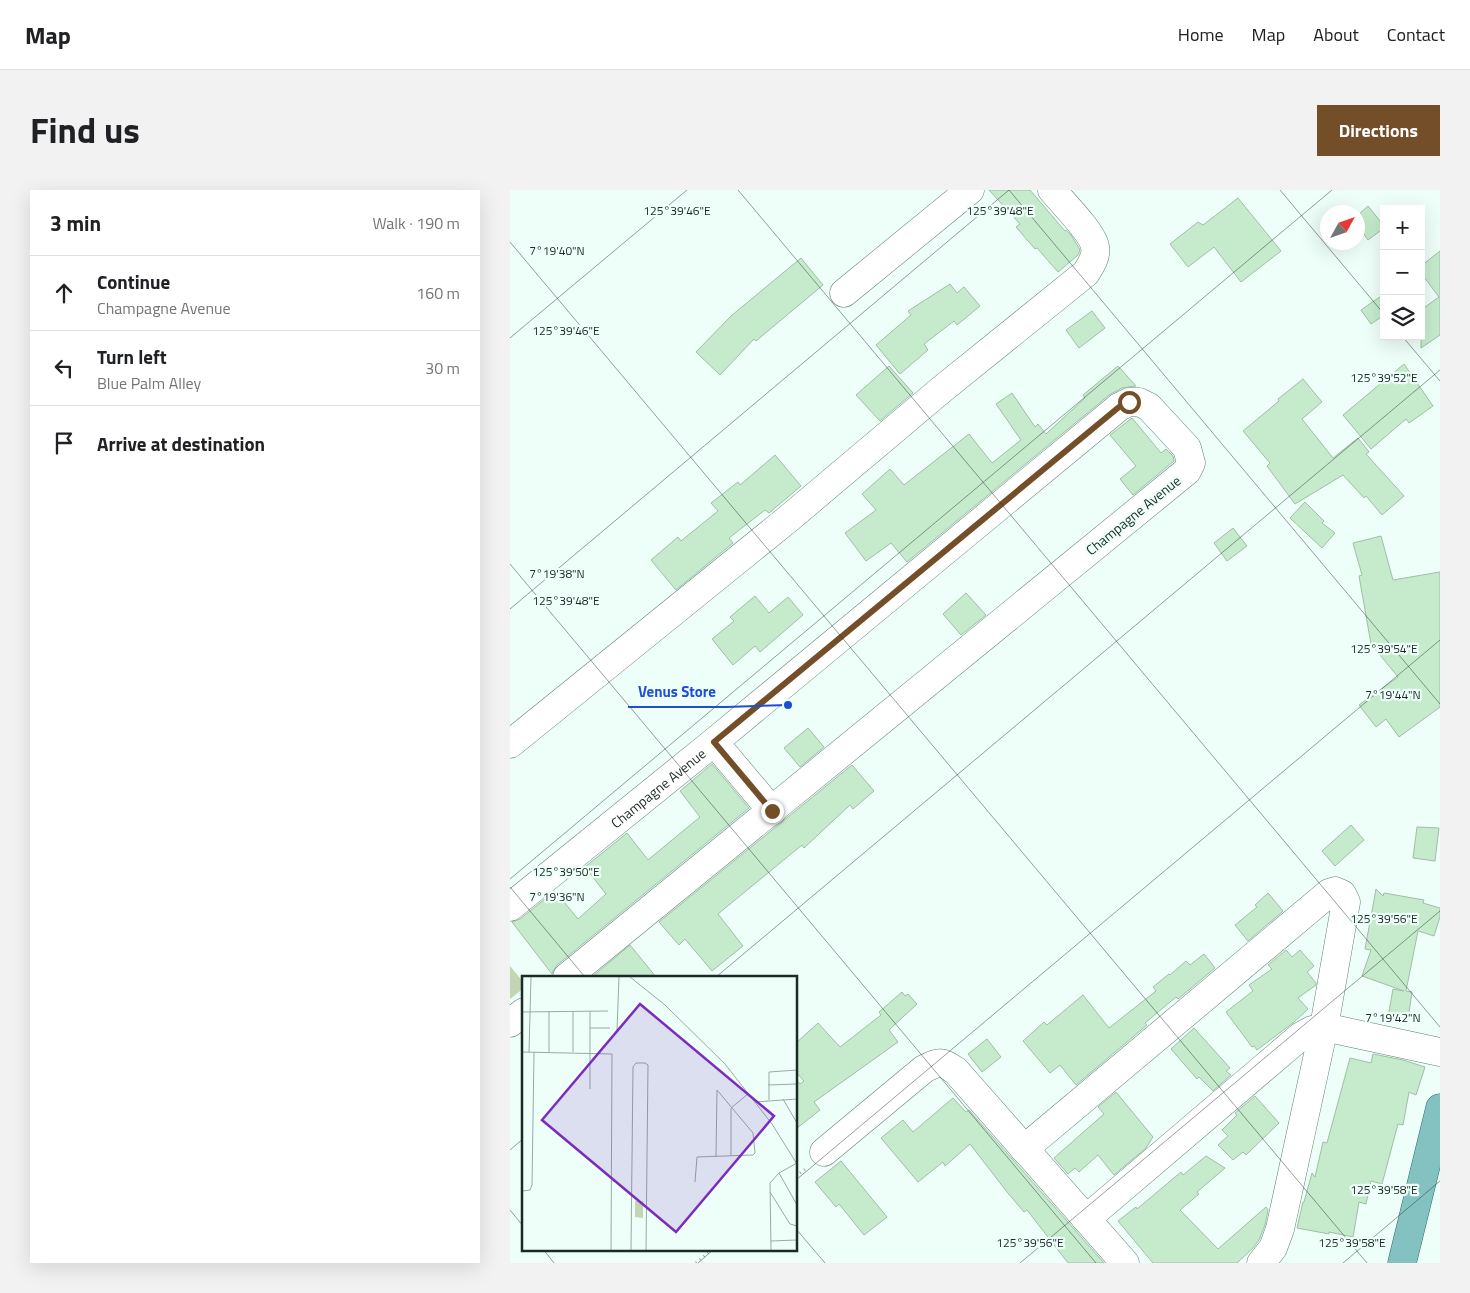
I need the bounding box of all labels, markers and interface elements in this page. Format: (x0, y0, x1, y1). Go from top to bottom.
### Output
text: Map (25, 17, 71, 53)
text: Home (1178, 21, 1224, 48)
text: Map (1252, 21, 1285, 48)
text: About (1313, 21, 1359, 48)
text: Contact (1387, 21, 1445, 48)
text: Find us (30, 103, 140, 157)
button: Directions (1317, 105, 1440, 156)
text: 125°39'46"E (643, 201, 711, 220)
text: 125°39'48"E (966, 201, 1034, 220)
north arrow (1320, 205, 1365, 250)
map controls (1380, 205, 1425, 340)
button: + (1380, 205, 1425, 250)
text: 3 min (50, 207, 101, 239)
text: Walk · 190 m (372, 211, 460, 235)
text: 7°19'40"N (529, 241, 585, 260)
button: − (1380, 250, 1425, 295)
text: Continue (97, 267, 170, 296)
icon: ahead (50, 279, 78, 307)
text: 160 m (416, 281, 460, 305)
button: layers (1380, 295, 1425, 340)
text: Champagne Avenue (97, 296, 231, 320)
text: 125°39'46"E (532, 321, 600, 340)
text: Turn left (97, 342, 167, 371)
icon: left (50, 354, 78, 382)
text: 30 m (425, 356, 460, 380)
text: 125°39'52"E (1350, 368, 1418, 387)
text: Blue Palm Alley (97, 371, 201, 395)
route start (1118, 391, 1141, 414)
icon: arrive (50, 429, 78, 457)
text: Arrive at destination (97, 429, 265, 458)
street label: Champagne Avenue (1081, 470, 1185, 560)
text: 7°19'38"N (529, 564, 585, 583)
text: 125°39'48"E (532, 591, 600, 610)
text: 125°39'54"E (1350, 639, 1418, 658)
callout: Venus Store (628, 677, 726, 707)
text: Venus Store (638, 680, 716, 703)
text: 7°19'44"N (1365, 685, 1421, 704)
street label: Champagne Avenue (606, 743, 710, 832)
route end (761, 800, 784, 823)
text: 125°39'50"E (532, 862, 600, 881)
text: 7°19'36"N (529, 887, 585, 906)
text: 125°39'56"E (1350, 909, 1418, 928)
inset map (522, 976, 798, 1250)
text: 7°19'42"N (1365, 1008, 1421, 1027)
text: 125°39'58"E (1350, 1180, 1418, 1199)
text: 125°39'56"E (996, 1233, 1064, 1252)
text: 125°39'58"E (1318, 1233, 1386, 1252)

